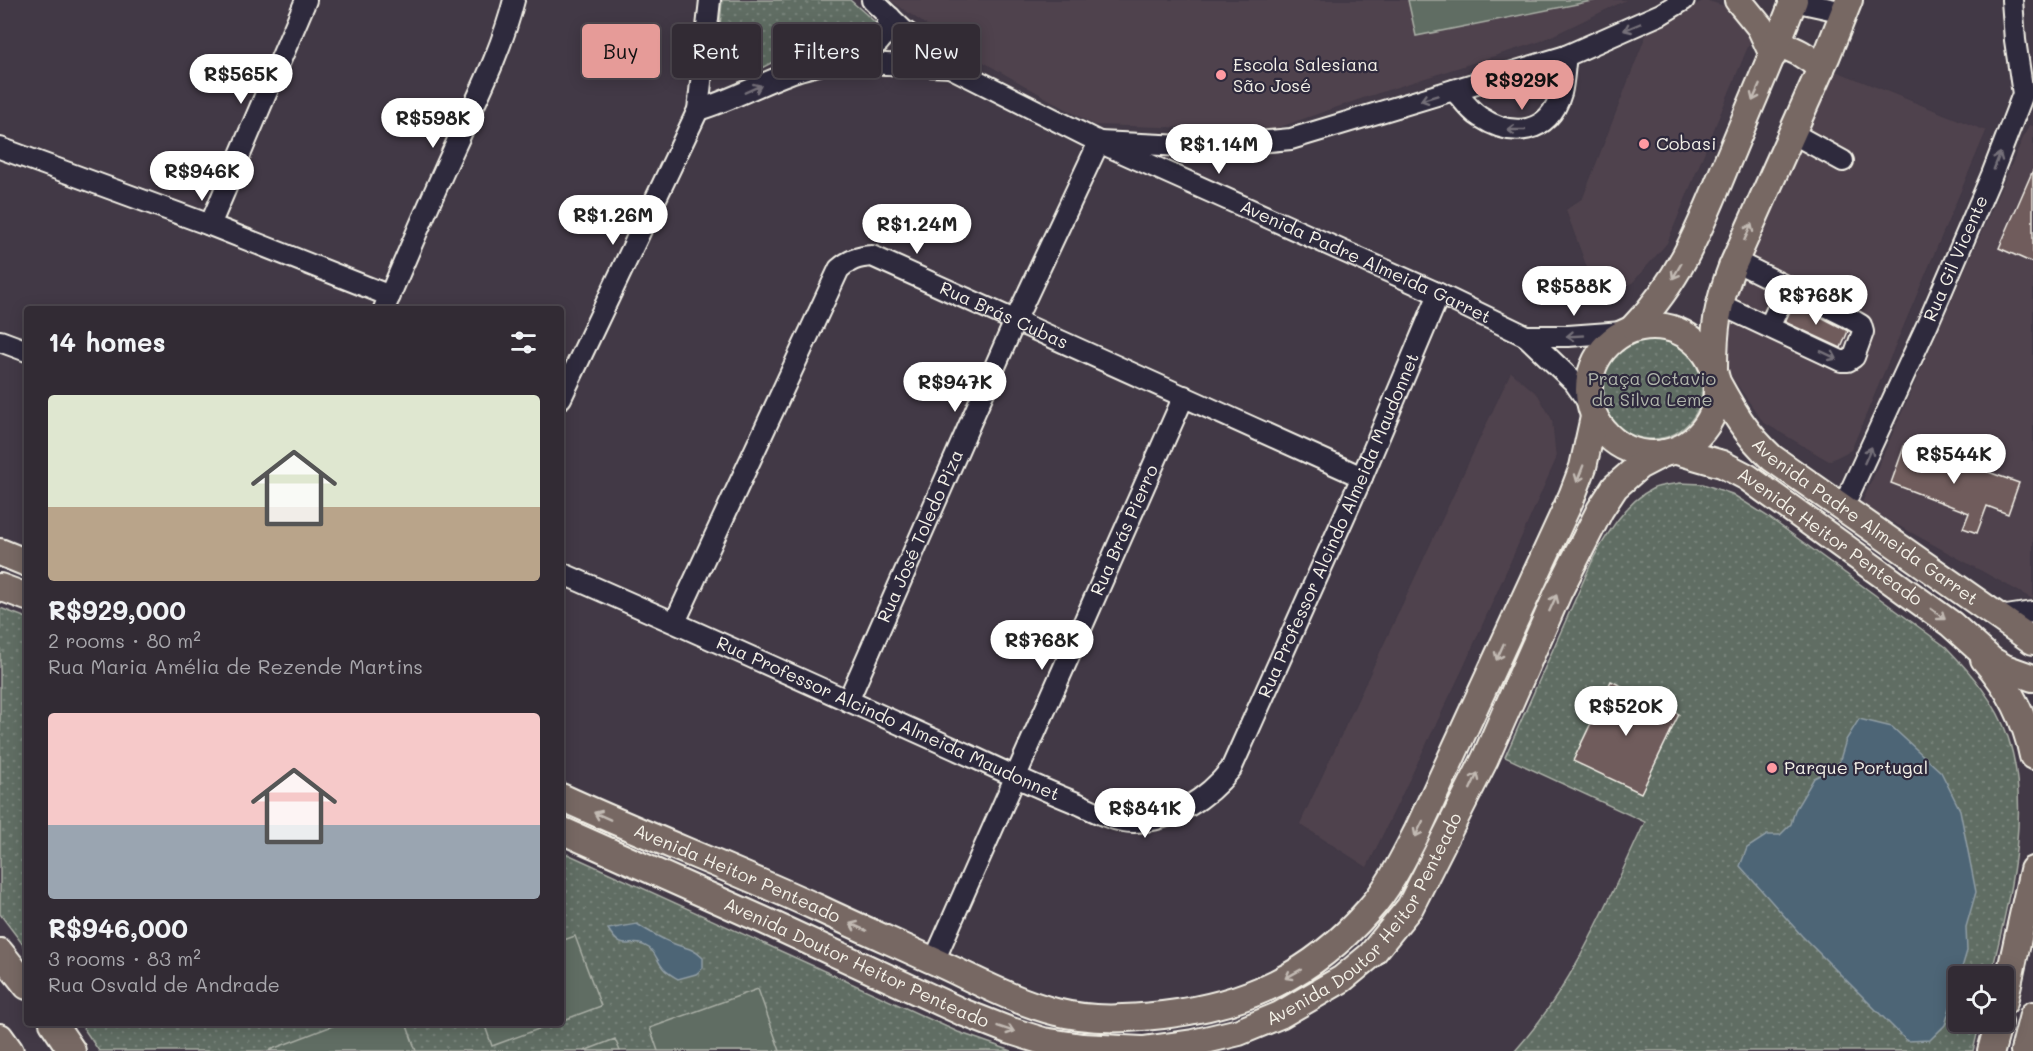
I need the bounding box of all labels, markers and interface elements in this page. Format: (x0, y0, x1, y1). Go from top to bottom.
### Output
one-way arrow (1624, 22, 1642, 33)
chip: Buy (582, 24, 660, 78)
chip: Rent (672, 24, 761, 78)
chip: Filters (773, 24, 881, 78)
chip: New (893, 24, 980, 78)
place label: Escola Salesiana São José (1233, 52, 1378, 97)
pin: R$565K (192, 54, 290, 105)
text: R$565K (204, 60, 278, 86)
pin: R$929K (1473, 60, 1571, 111)
text: R$929K (1485, 66, 1559, 92)
marker: Escola Salesiana São José (1214, 68, 1228, 82)
one-way arrow (743, 83, 761, 94)
one-way arrow (1750, 84, 1761, 102)
one-way arrow (1419, 93, 1438, 104)
pin: R$598K (384, 98, 482, 149)
text: R$598K (395, 104, 471, 130)
pin: R$1.14M (1164, 124, 1274, 175)
one-way arrow (1507, 124, 1527, 136)
text: R$1.14M (1180, 130, 1258, 156)
place label: Cobasi (1656, 131, 1716, 155)
marker: Cobasi (1637, 137, 1651, 151)
pin: R$946K (153, 151, 251, 202)
one-way arrow (1992, 152, 2003, 170)
text: R$946K (164, 157, 240, 183)
street label: Rua Gil Vicente (1917, 191, 1993, 325)
street label: Avenida Padre Almeida Garret (1237, 194, 1495, 328)
pin: R$1.26M (558, 195, 668, 246)
text: R$1.26M (573, 201, 653, 227)
pin: R$1.24M (862, 204, 972, 255)
text: R$1.24M (876, 210, 958, 236)
one-way arrow (1742, 224, 1754, 242)
one-way arrow (1671, 262, 1683, 279)
pin: R$588K (1525, 266, 1623, 317)
text: R$588K (1536, 272, 1612, 298)
street label: Rua Brás Cubas (936, 275, 1072, 354)
pin: R$768K (1767, 275, 1865, 326)
text: R$768K (1779, 281, 1854, 307)
text: 14 homes (48, 325, 166, 359)
icon: filters (507, 326, 540, 359)
one-way arrow (1565, 330, 1585, 341)
street label: Rua Professor Alcindo Almeida Maudonnet (1252, 349, 1424, 701)
one-way arrow (1820, 350, 1838, 362)
pin: R$947K (906, 362, 1004, 413)
park label: Praça Octavio da Silva Leme (1588, 366, 1717, 411)
text: R$947K (917, 368, 993, 394)
street label: Avenida Padre Almeida Garret (1747, 432, 1984, 610)
icon: home (240, 434, 348, 542)
pin: R$544K (1905, 434, 2003, 485)
text: R$544K (1916, 440, 1992, 466)
street label: Rua José Toledo Piza (871, 446, 968, 626)
one-way arrow (1863, 446, 1875, 464)
street label: Rua Brás Pierro (1084, 460, 1163, 599)
street label: Avenida Heitor Penteado (1734, 461, 1928, 611)
one-way arrow (1574, 464, 1585, 483)
text: R$929,000 (48, 593, 186, 627)
one-way arrow (1549, 594, 1560, 612)
one-way arrow (1930, 608, 1946, 621)
pin: R$768K (993, 620, 1091, 671)
text: R$768K (1005, 626, 1080, 652)
text: 2 rooms · 80 m² (48, 627, 201, 653)
street label: Rua Professor Alcindo Almeida Maudonnet (713, 630, 1064, 806)
one-way arrow (1494, 642, 1505, 660)
text: Rua Maria Amélia de Rezende Martins (48, 653, 423, 679)
pin: R$520K (1577, 686, 1675, 737)
text: R$520K (1588, 692, 1664, 718)
icon: home (240, 752, 348, 860)
place label: Parque Portugal (1784, 755, 1928, 779)
marker: Parque Portugal (1765, 761, 1779, 775)
one-way arrow (1468, 773, 1480, 791)
pin: R$841K (1096, 788, 1194, 839)
text: R$841K (1108, 794, 1182, 820)
street label: Avenida Doutor Heitor Penteado (1262, 808, 1467, 1030)
one-way arrow (594, 809, 612, 821)
street label: Avenida Heitor Penteado (631, 818, 845, 928)
one-way arrow (1412, 819, 1424, 837)
street label: Avenida Doutor Heitor Penteado (720, 891, 993, 1033)
text: R$946,000 (48, 911, 188, 945)
one-way arrow (849, 921, 868, 932)
text: 3 rooms · 83 m² (48, 945, 201, 971)
map controls (1948, 966, 2014, 1032)
button: locate (1948, 966, 2014, 1032)
one-way arrow (1285, 969, 1303, 980)
text: Rua Osvald de Andrade (48, 971, 280, 997)
one-way arrow (996, 1025, 1015, 1036)

